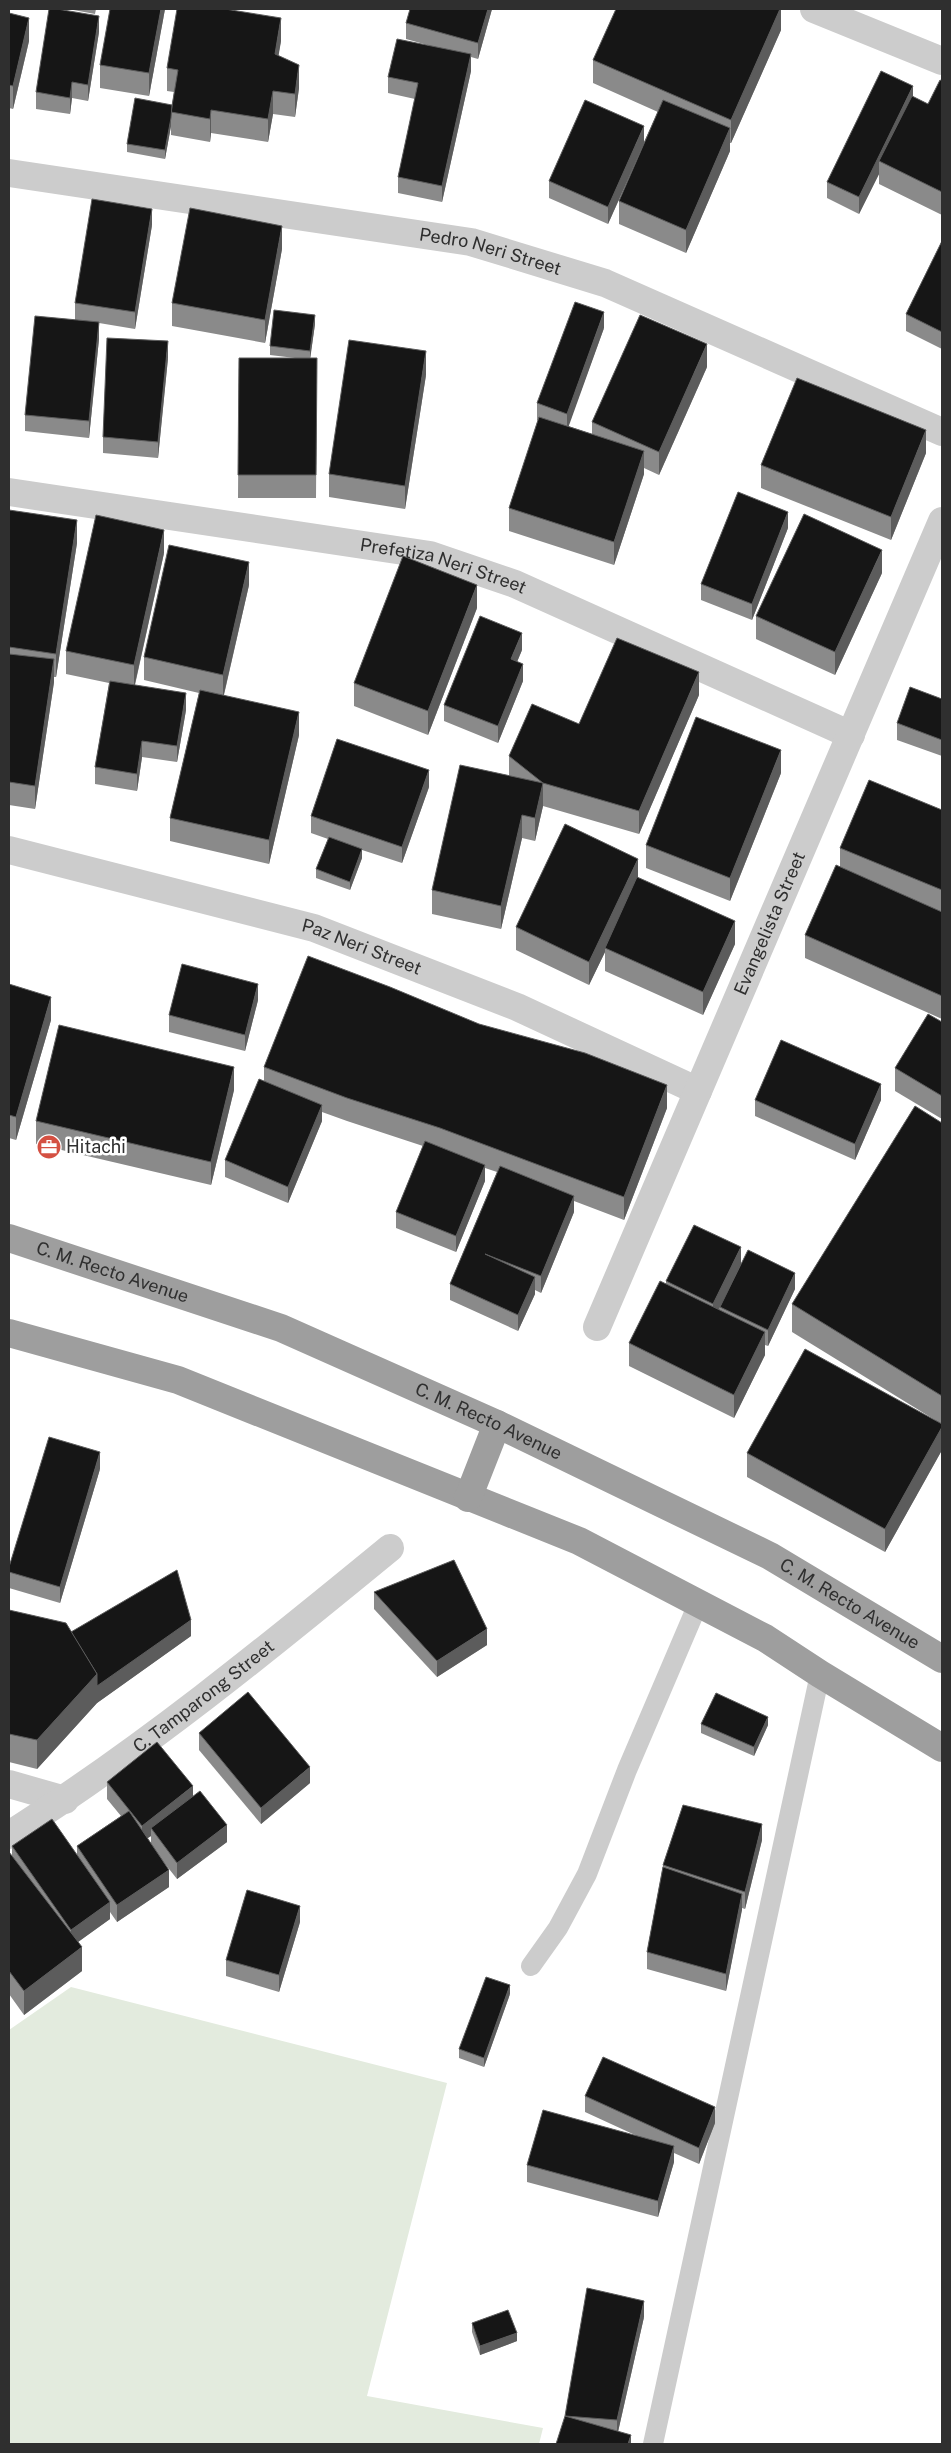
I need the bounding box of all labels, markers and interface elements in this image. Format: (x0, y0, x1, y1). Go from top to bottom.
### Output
street label: Pedro Neri Street (418, 223, 564, 279)
street label: Prefetiza Neri Street (359, 534, 530, 598)
street label: Evangelista Street (729, 848, 809, 998)
street label: Paz Neri Street (300, 914, 425, 979)
office icon: Hitachi (36, 1134, 62, 1160)
place label: Hitachi (66, 1136, 126, 1157)
street label: C. M. Recto Avenue (34, 1237, 192, 1307)
street label: C. M. Recto Avenue (412, 1378, 566, 1464)
street label: C. M. Recto Avenue (776, 1553, 924, 1653)
street label: C. Tamparong Street (129, 1635, 278, 1757)

